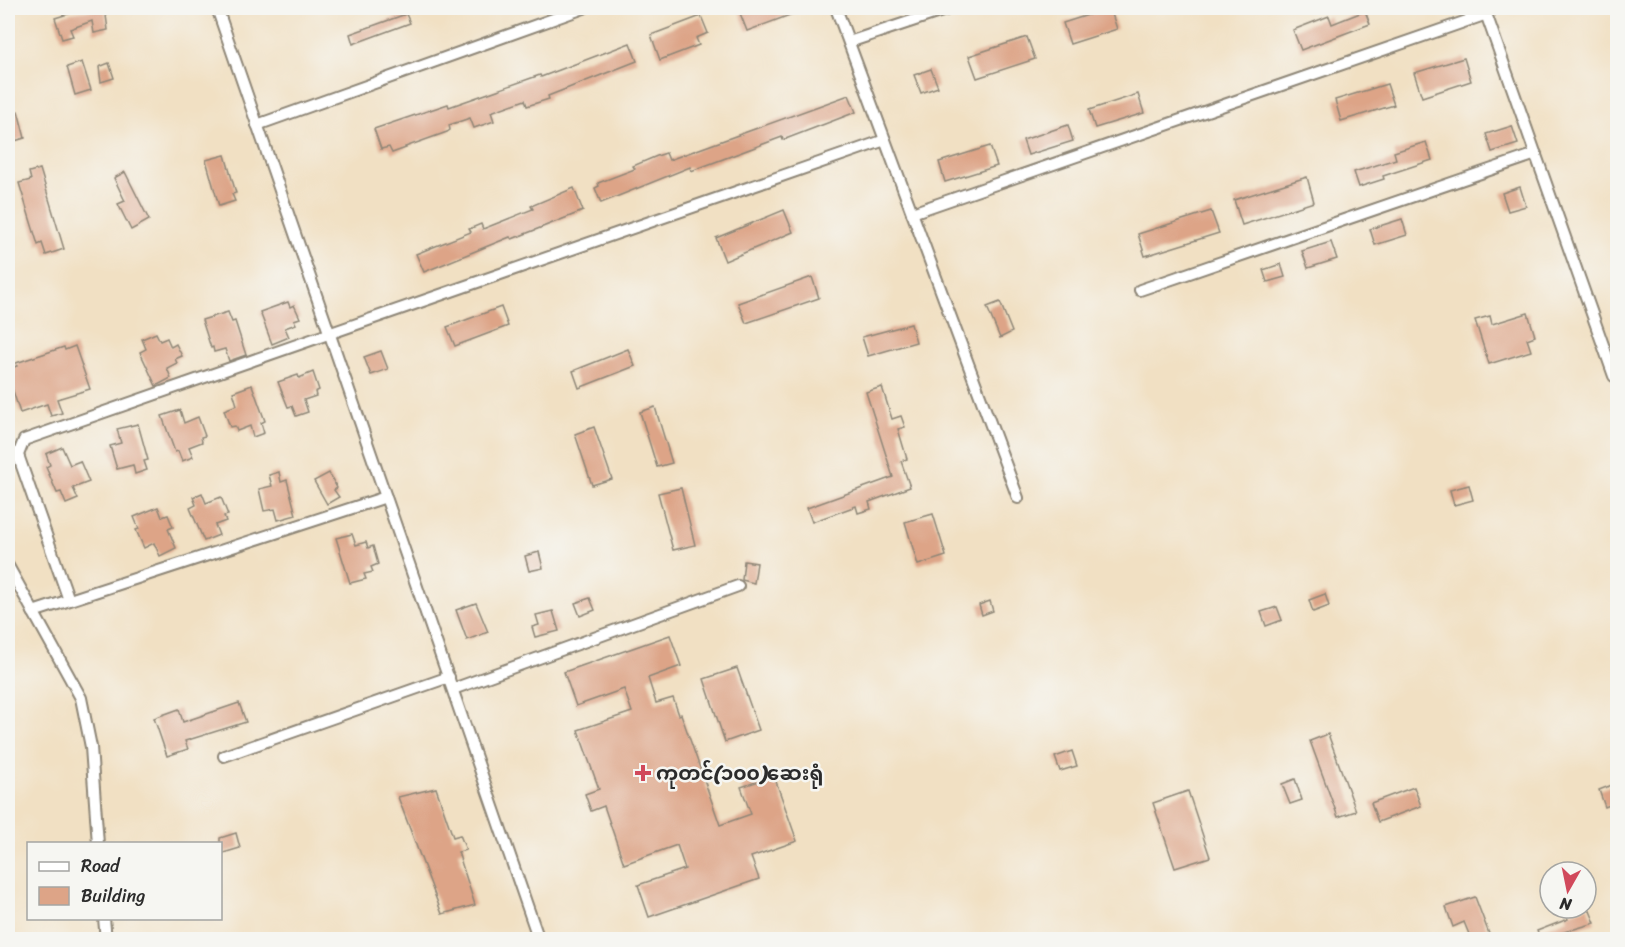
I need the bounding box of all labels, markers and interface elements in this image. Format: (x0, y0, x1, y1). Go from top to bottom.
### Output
place label: ကုတင်(၁၀၀)ဆေးရုံ (656, 756, 823, 791)
marker: ကုတင်(၁၀၀)ဆေးရုံ (634, 764, 652, 782)
legend (27, 842, 222, 920)
text: Road (81, 850, 121, 882)
north arrow (1538, 860, 1598, 920)
text: Building (81, 880, 145, 912)
text: N (1557, 889, 1574, 920)

